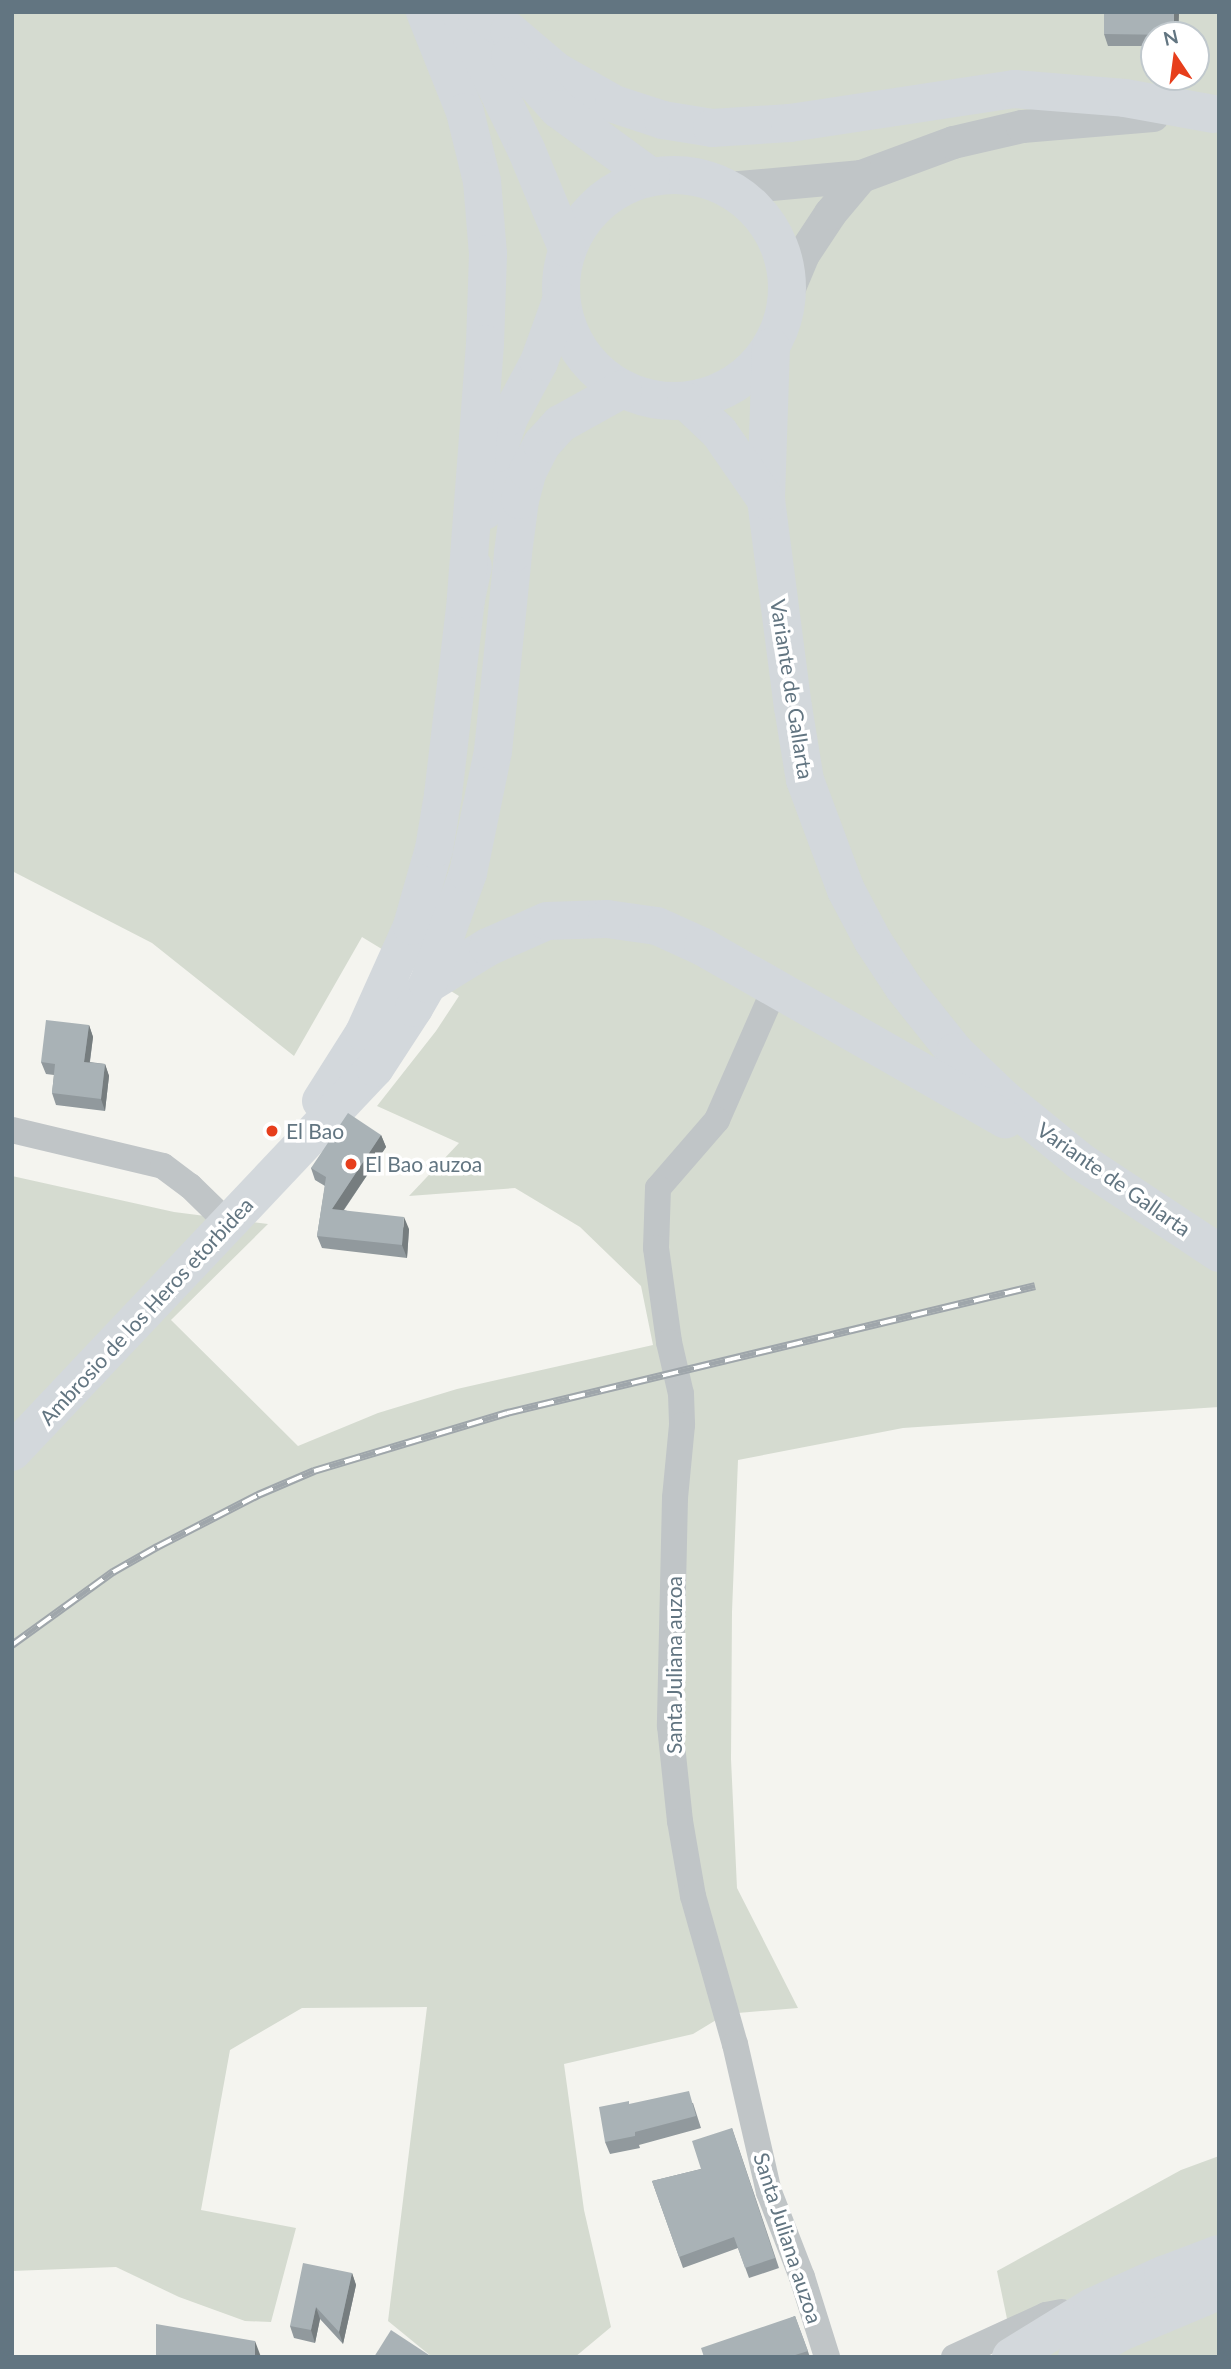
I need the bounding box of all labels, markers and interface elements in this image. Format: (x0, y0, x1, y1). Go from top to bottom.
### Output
north arrow (1140, 21, 1210, 91)
text: N (1161, 24, 1180, 50)
street label: Variante de Gallarta (765, 597, 819, 781)
street label: Variante de Gallarta (1032, 1117, 1196, 1241)
place label: El Bao (286, 1118, 344, 1144)
marker: El Bao (264, 1123, 280, 1139)
place label: El Bao auzoa (365, 1151, 482, 1177)
marker: El Bao auzoa (343, 1156, 359, 1172)
street label: Ambrosio de los Heros etorbidea (34, 1192, 258, 1430)
street label: Santa Juliana auzoa (661, 1576, 687, 1754)
street label: Santa Juliana auzoa (748, 2149, 828, 2327)

